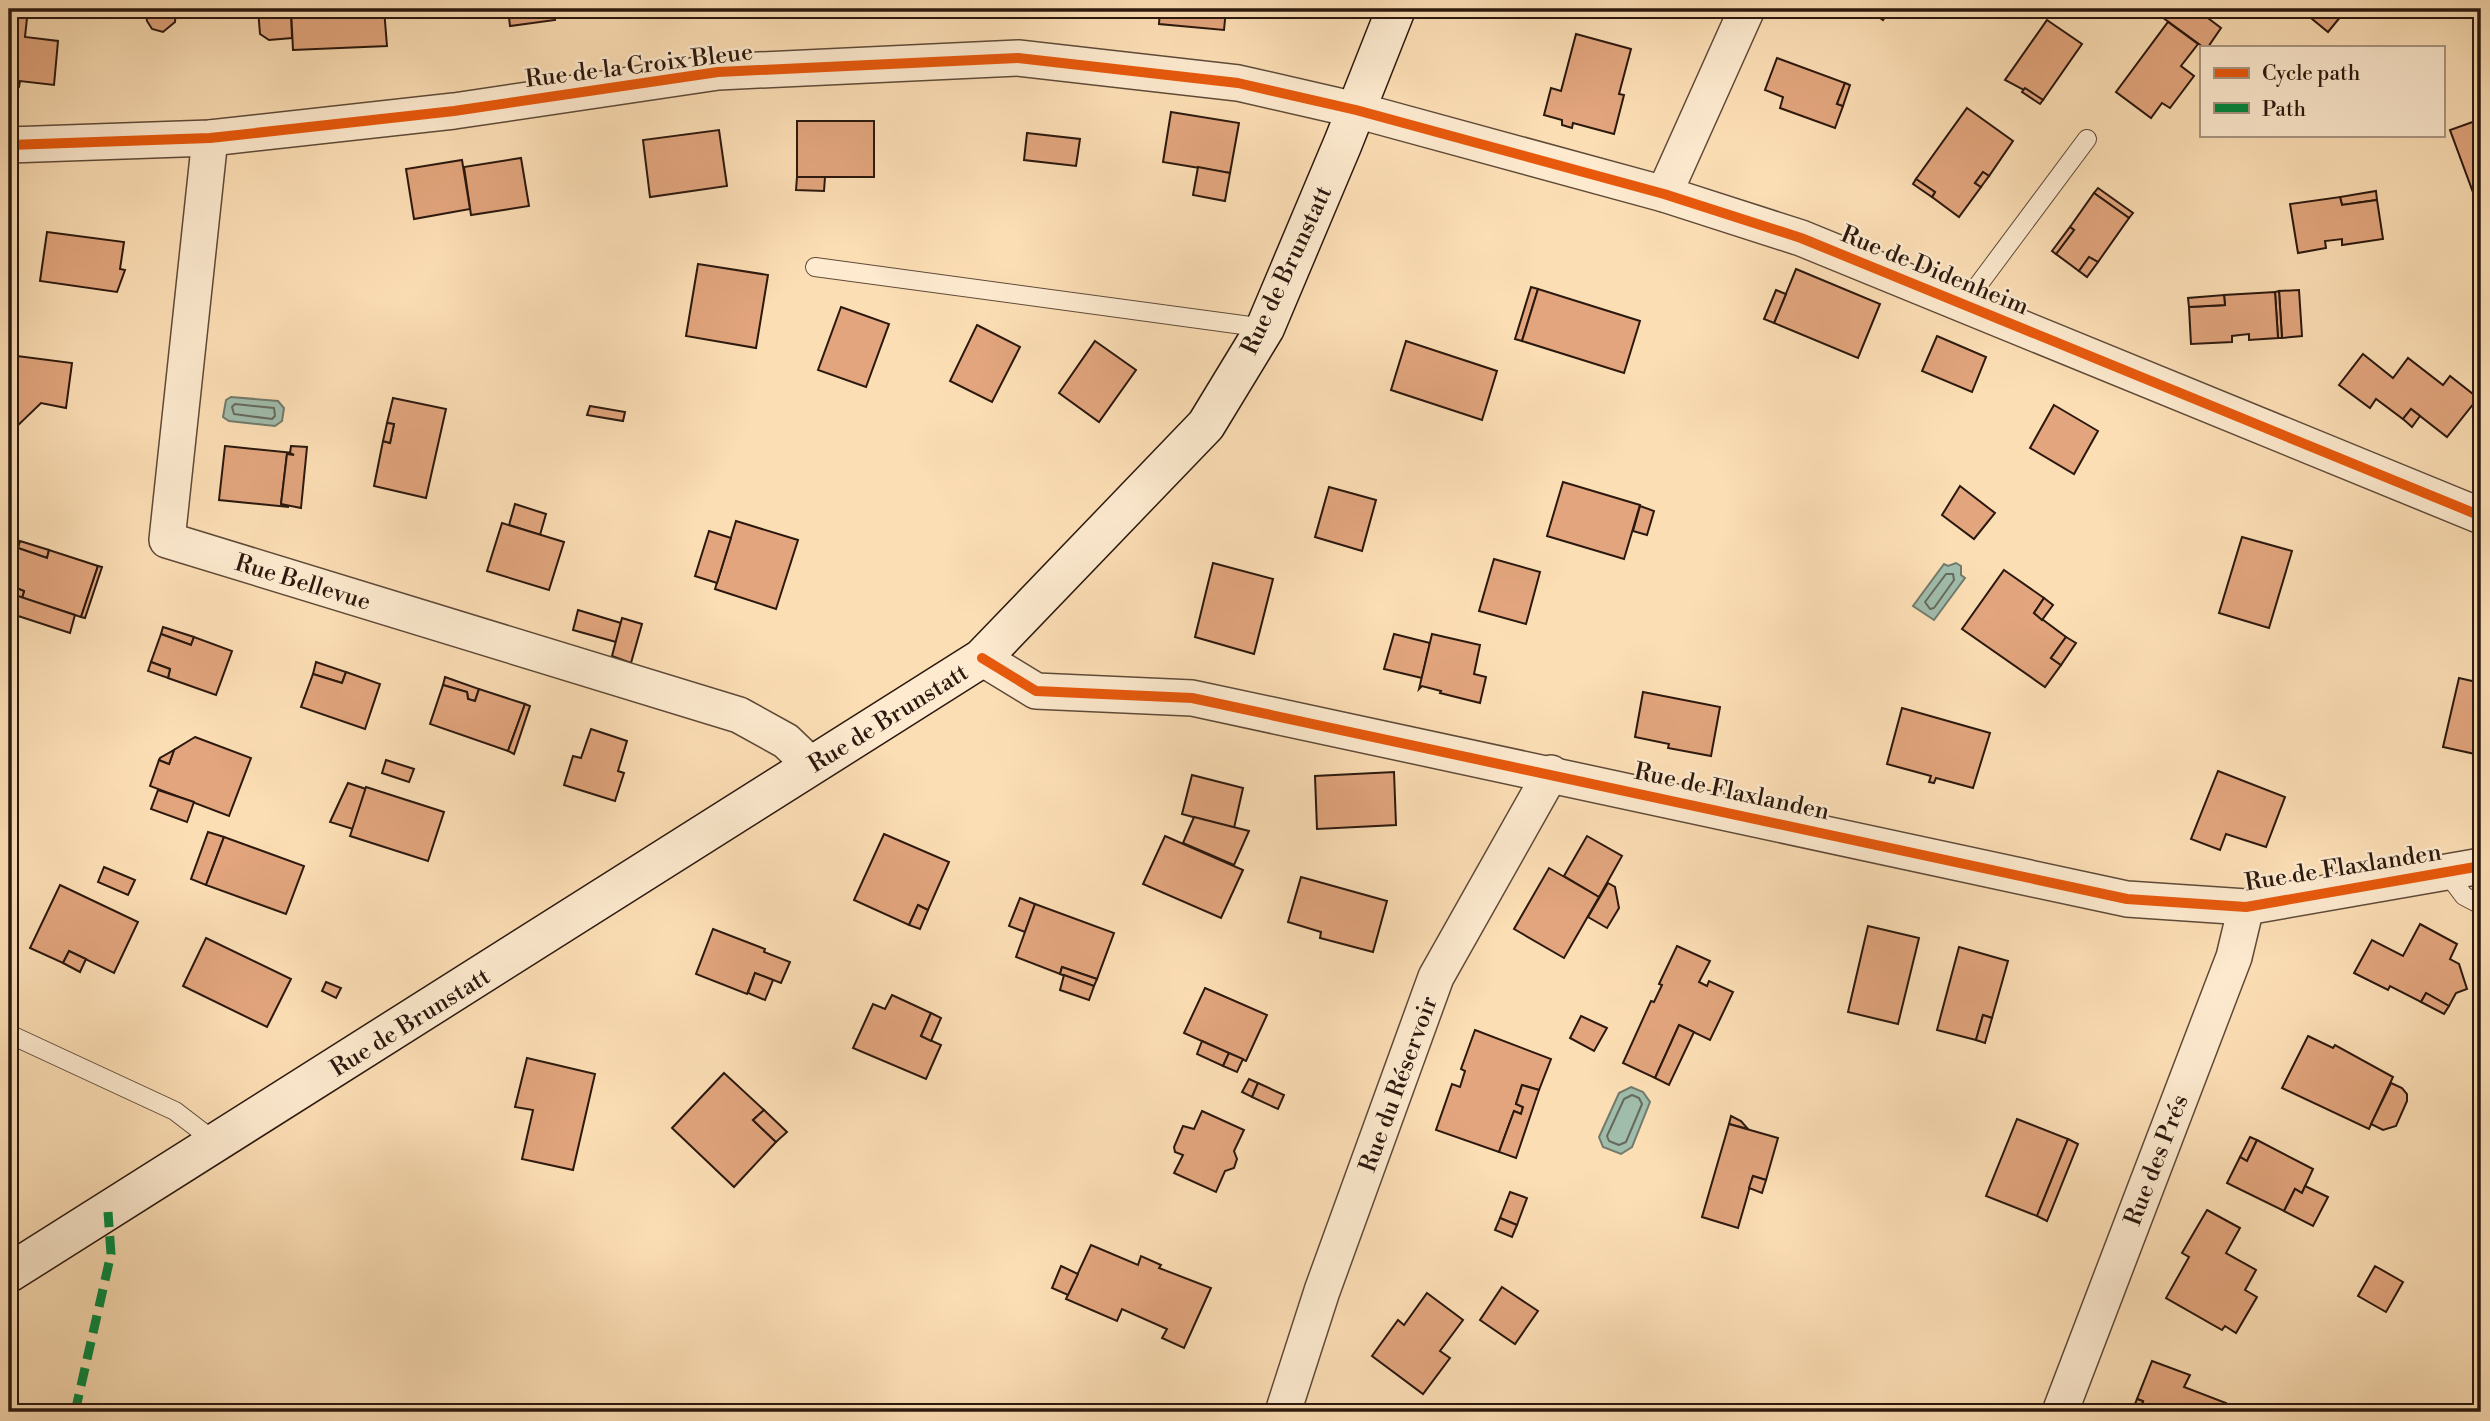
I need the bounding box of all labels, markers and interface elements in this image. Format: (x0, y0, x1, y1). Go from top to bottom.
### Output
street label: Rue de la Croix Bleue (524, 37, 755, 95)
legend (2200, 46, 2444, 136)
text: Cycle path (2262, 61, 2361, 87)
text: Path (2262, 97, 2307, 123)
street label: Rue de Brunstatt (1235, 181, 1339, 360)
street label: Rue de Didenheim (1836, 220, 2033, 322)
street label: Rue Bellevue (231, 548, 374, 618)
street label: Rue de Brunstatt (803, 657, 974, 780)
street label: Rue de Flaxlanden (1631, 757, 1832, 827)
street label: Rue de Flaxlanden (2243, 838, 2444, 898)
street label: Rue de Brunstatt (325, 961, 496, 1084)
street label: Rue du Réservoir (1353, 992, 1445, 1176)
street label: Rue des Prés (2118, 1091, 2196, 1230)

